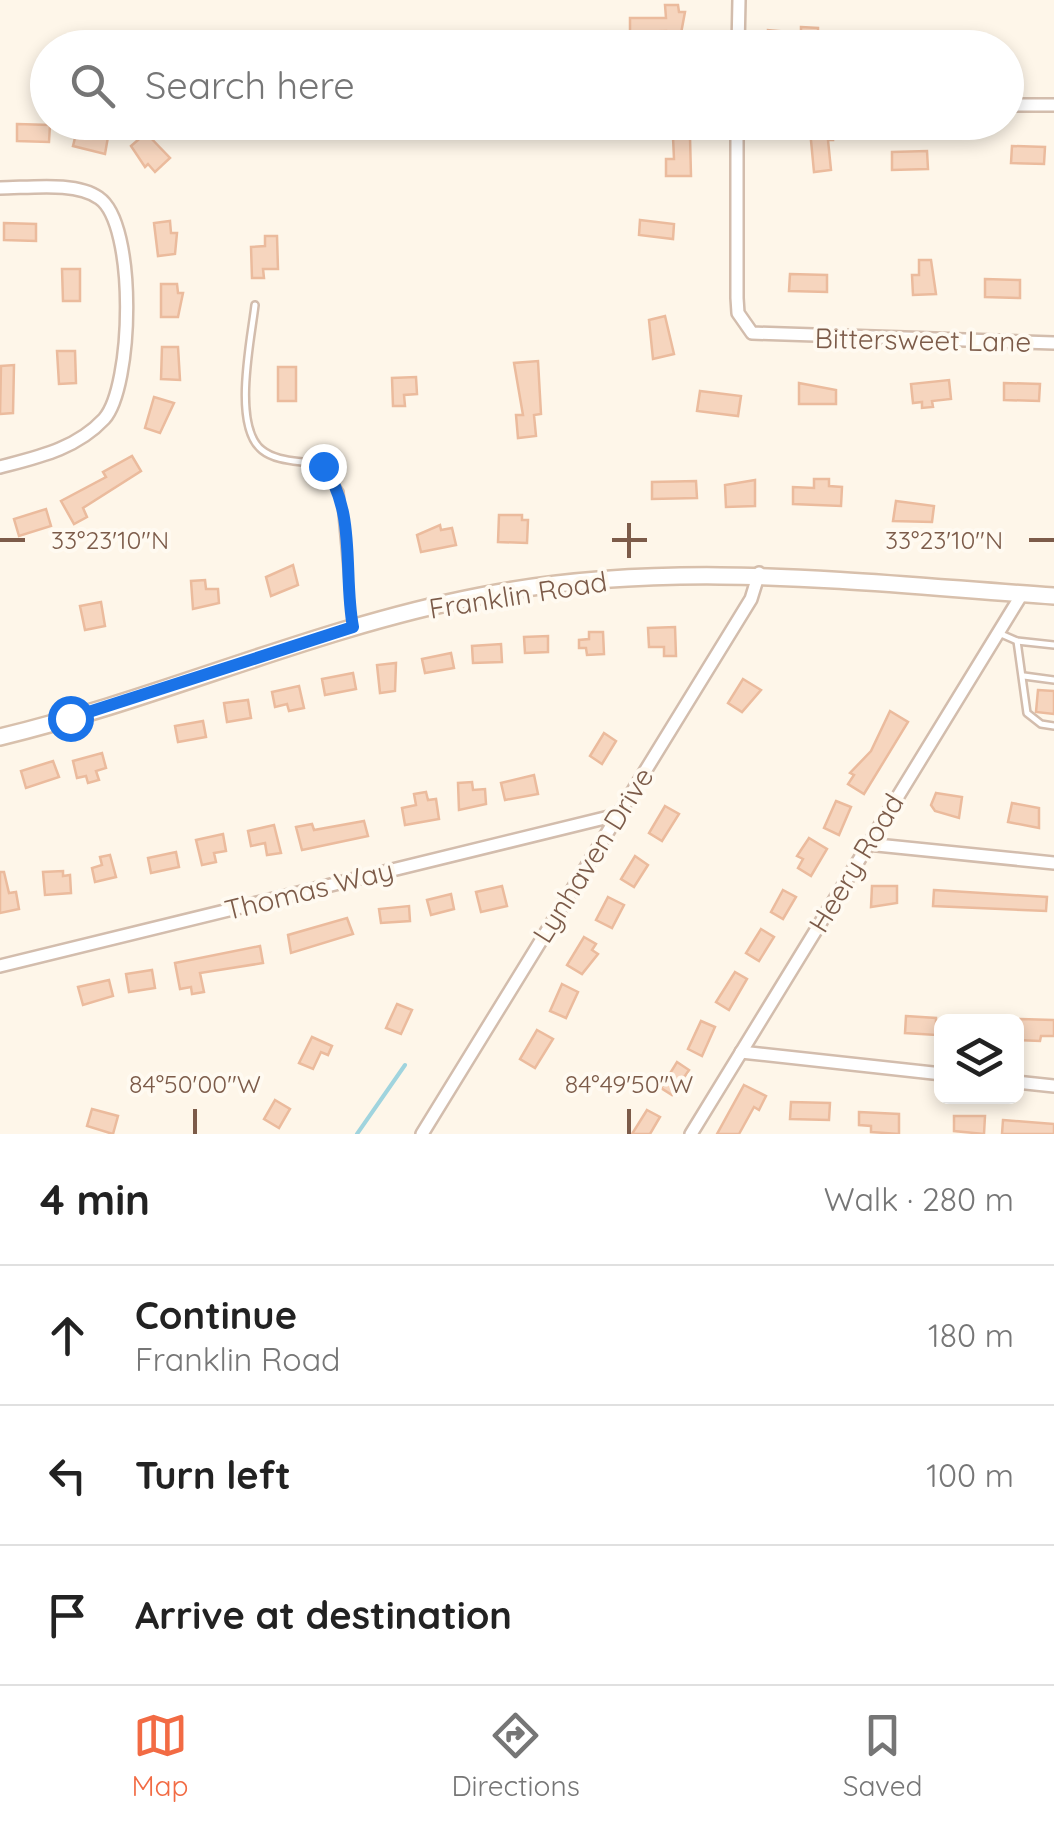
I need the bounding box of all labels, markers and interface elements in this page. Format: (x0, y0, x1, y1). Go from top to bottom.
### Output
search box (30, 30, 1024, 140)
icon: search (65, 58, 120, 113)
text: Search here (145, 61, 355, 109)
street label: Bittersweet Lane (814, 320, 1032, 359)
route end (301, 444, 347, 490)
text: 33°23'10"N (51, 524, 169, 555)
text: 33°23'10"N (885, 524, 1003, 555)
street label: Franklin Road (426, 563, 609, 626)
route start (48, 696, 94, 742)
street label: Lynhaven Drive (525, 760, 661, 949)
street label: Heery Road (800, 787, 911, 938)
street label: Thomas Way (221, 852, 397, 927)
map controls (934, 1014, 1024, 1104)
button: layers (934, 1014, 1024, 1104)
text: 84°50'00"W (129, 1068, 261, 1099)
text: 84°49'50"W (565, 1068, 693, 1099)
text: 4 min (40, 1173, 150, 1226)
text: Walk · 280 m (824, 1179, 1014, 1219)
text: Continue (135, 1291, 297, 1339)
icon: ahead (40, 1308, 95, 1363)
text: 180 m (928, 1315, 1014, 1355)
text: Franklin Road (135, 1339, 340, 1379)
icon: left (40, 1448, 95, 1503)
text: Turn left (135, 1451, 291, 1499)
text: 100 m (926, 1455, 1014, 1495)
icon: arrive (40, 1588, 95, 1643)
text: Arrive at destination (135, 1591, 512, 1639)
tab: Map (131, 1708, 189, 1803)
tab: Directions (451, 1708, 580, 1803)
tab: Saved (843, 1708, 923, 1803)

